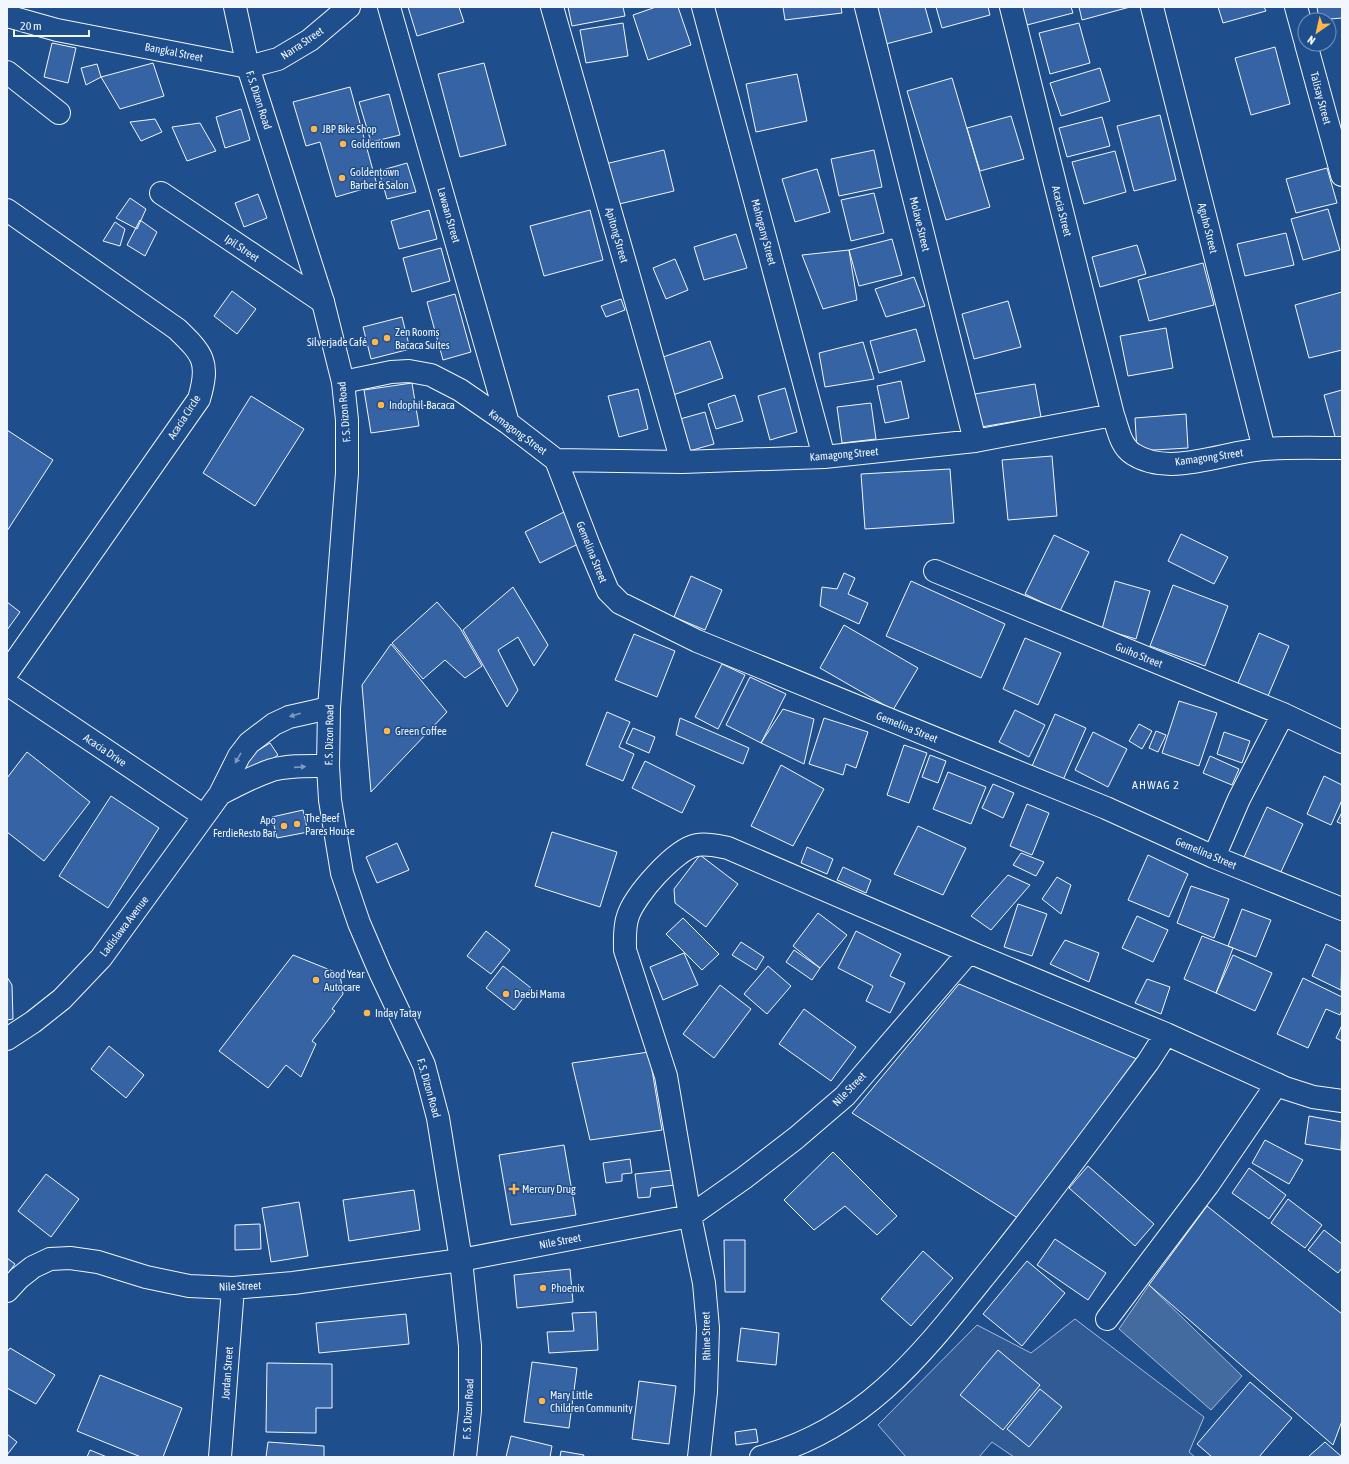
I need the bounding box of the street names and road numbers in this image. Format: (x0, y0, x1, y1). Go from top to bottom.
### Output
street label: Narra Street (278, 24, 326, 62)
street label: Bangkal Street (144, 40, 204, 64)
street label: F. S. Dizon Road (244, 69, 274, 131)
street label: Talisay Street (1308, 70, 1334, 126)
street label: Acacia Street (1050, 184, 1074, 238)
street label: Lawaan Street (435, 186, 463, 244)
street label: Molave Street (907, 196, 933, 252)
street label: Mahogany Street (749, 198, 779, 266)
street label: Aguho Street (1196, 202, 1220, 254)
street label: Apitong Street (603, 206, 631, 264)
street label: Ipil Street (222, 232, 262, 264)
street label: F. S. Dizon Road (335, 381, 353, 443)
street label: Acacia Circle (165, 393, 203, 441)
street label: Kamagong Street (487, 407, 549, 457)
street label: Kamagong Street (809, 445, 879, 463)
street label: Kamagong Street (1174, 446, 1244, 468)
street label: Gemelina Street (574, 519, 610, 585)
street label: Guiho Street (1114, 640, 1164, 670)
street label: F. S. Dizon Road (322, 704, 336, 766)
street label: Gemelina Street (874, 709, 940, 745)
street label: Acacia Drive (81, 731, 129, 769)
street label: Gemelina Street (1174, 835, 1238, 871)
street label: Ladislawa Avenue (97, 893, 151, 959)
street label: F. S. Dizon Road (415, 1057, 443, 1119)
street label: Nile Street (830, 1070, 868, 1108)
street label: Nile Street (538, 1231, 582, 1251)
street label: Nile Street (219, 1279, 261, 1293)
street label: Rhine Street (700, 1311, 712, 1361)
street label: Jordan Street (219, 1346, 235, 1400)
street label: F. S. Dizon Road (460, 1378, 476, 1440)

